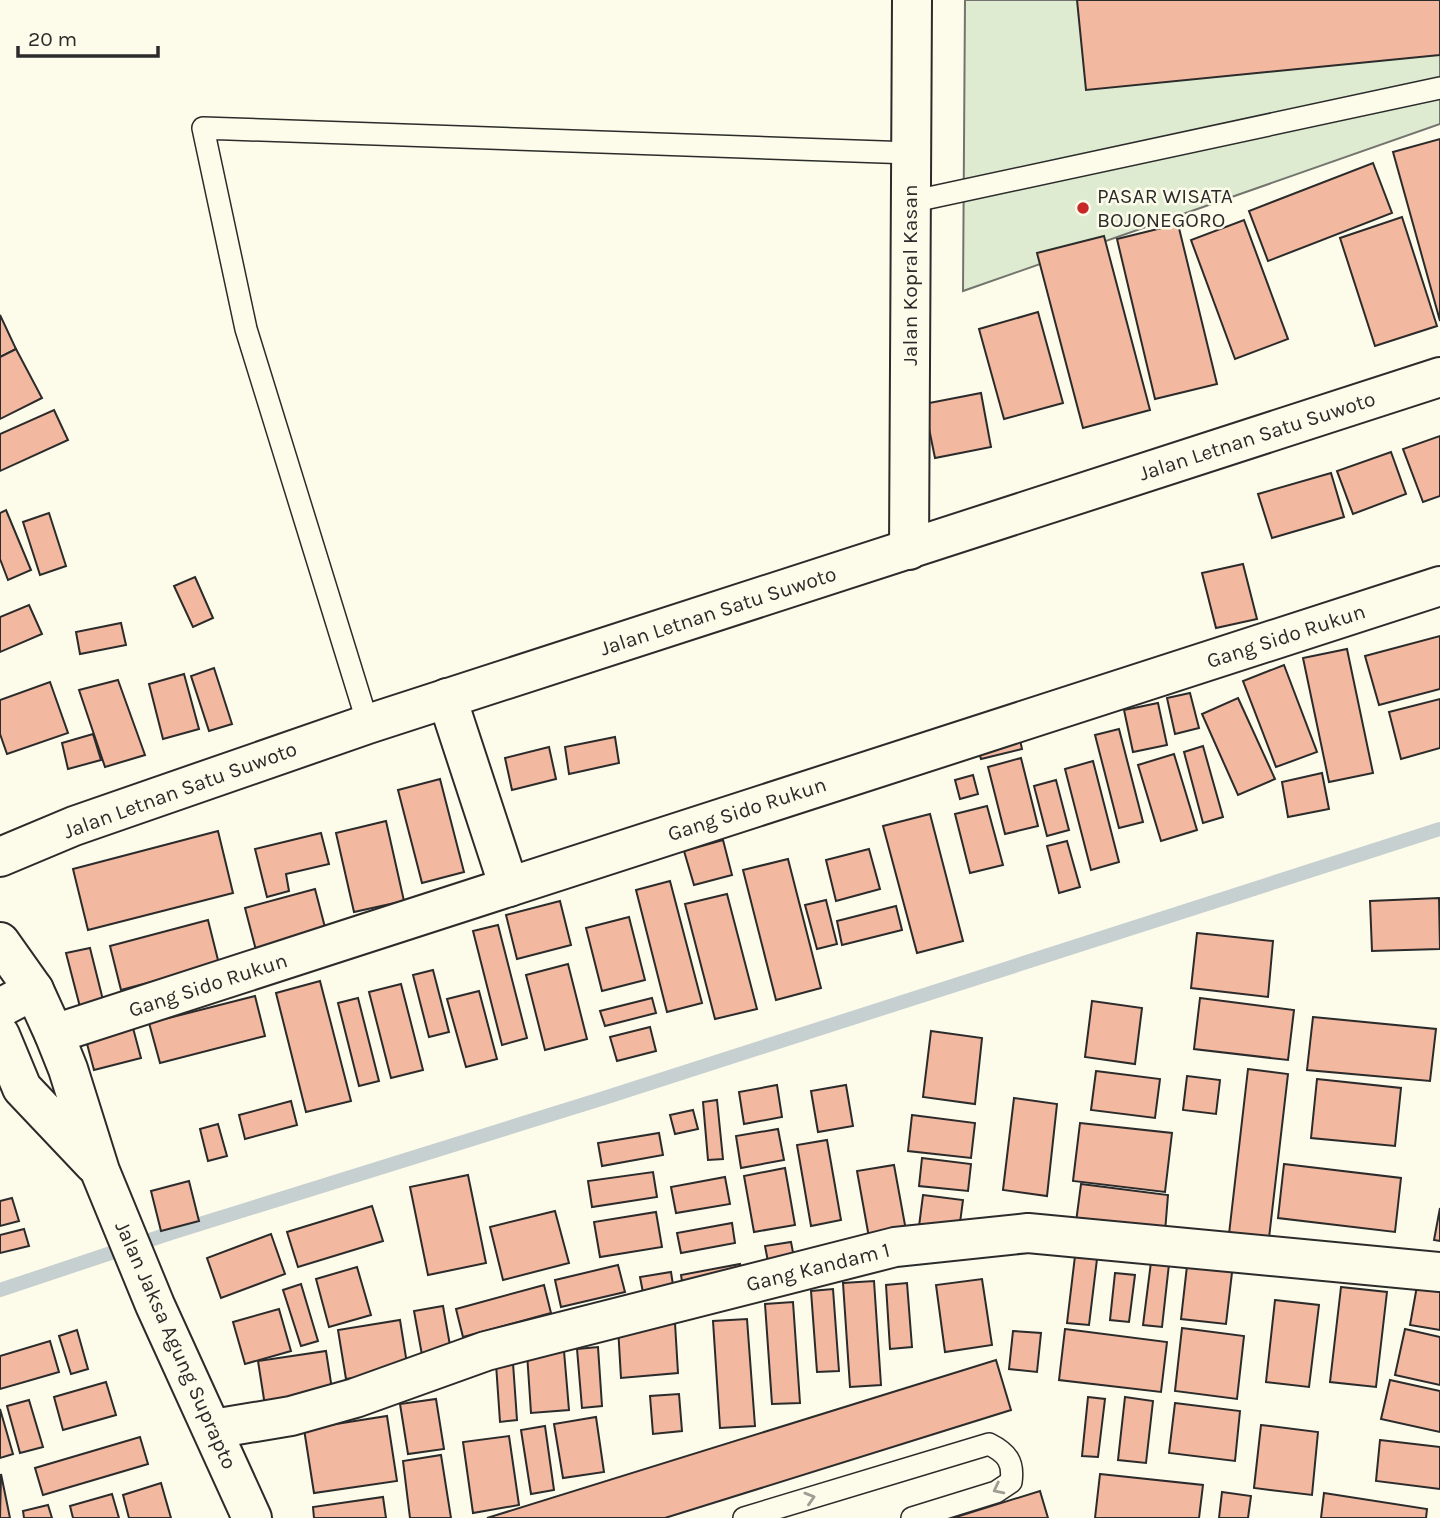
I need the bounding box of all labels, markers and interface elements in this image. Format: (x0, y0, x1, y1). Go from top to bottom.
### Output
scale bar (18, 14, 158, 58)
text: 20 m (28, 27, 77, 51)
street label: Jalan Kopral Kasan (898, 184, 922, 366)
place label: PASAR WISATA BOJONEGORO (1097, 184, 1233, 232)
marker: PASAR WISATA BOJONEGORO (1075, 200, 1091, 216)
street label: Jalan Letnan Satu Suwoto (1136, 386, 1378, 486)
street label: Jalan Letnan Satu Suwoto (597, 561, 839, 661)
street label: Gang Sido Rukun (1204, 599, 1368, 673)
street label: Jalan Letnan Satu Suwoto (60, 737, 300, 843)
street label: Gang Sido Rukun (665, 772, 829, 846)
street label: Gang Sido Rukun (126, 948, 290, 1022)
street label: Jalan Jaksa Agung Suprapto (110, 1217, 242, 1473)
street label: Gang Kandam 1 (744, 1238, 892, 1296)
one-way arrow (993, 1481, 1005, 1495)
one-way arrow (803, 1492, 815, 1507)

